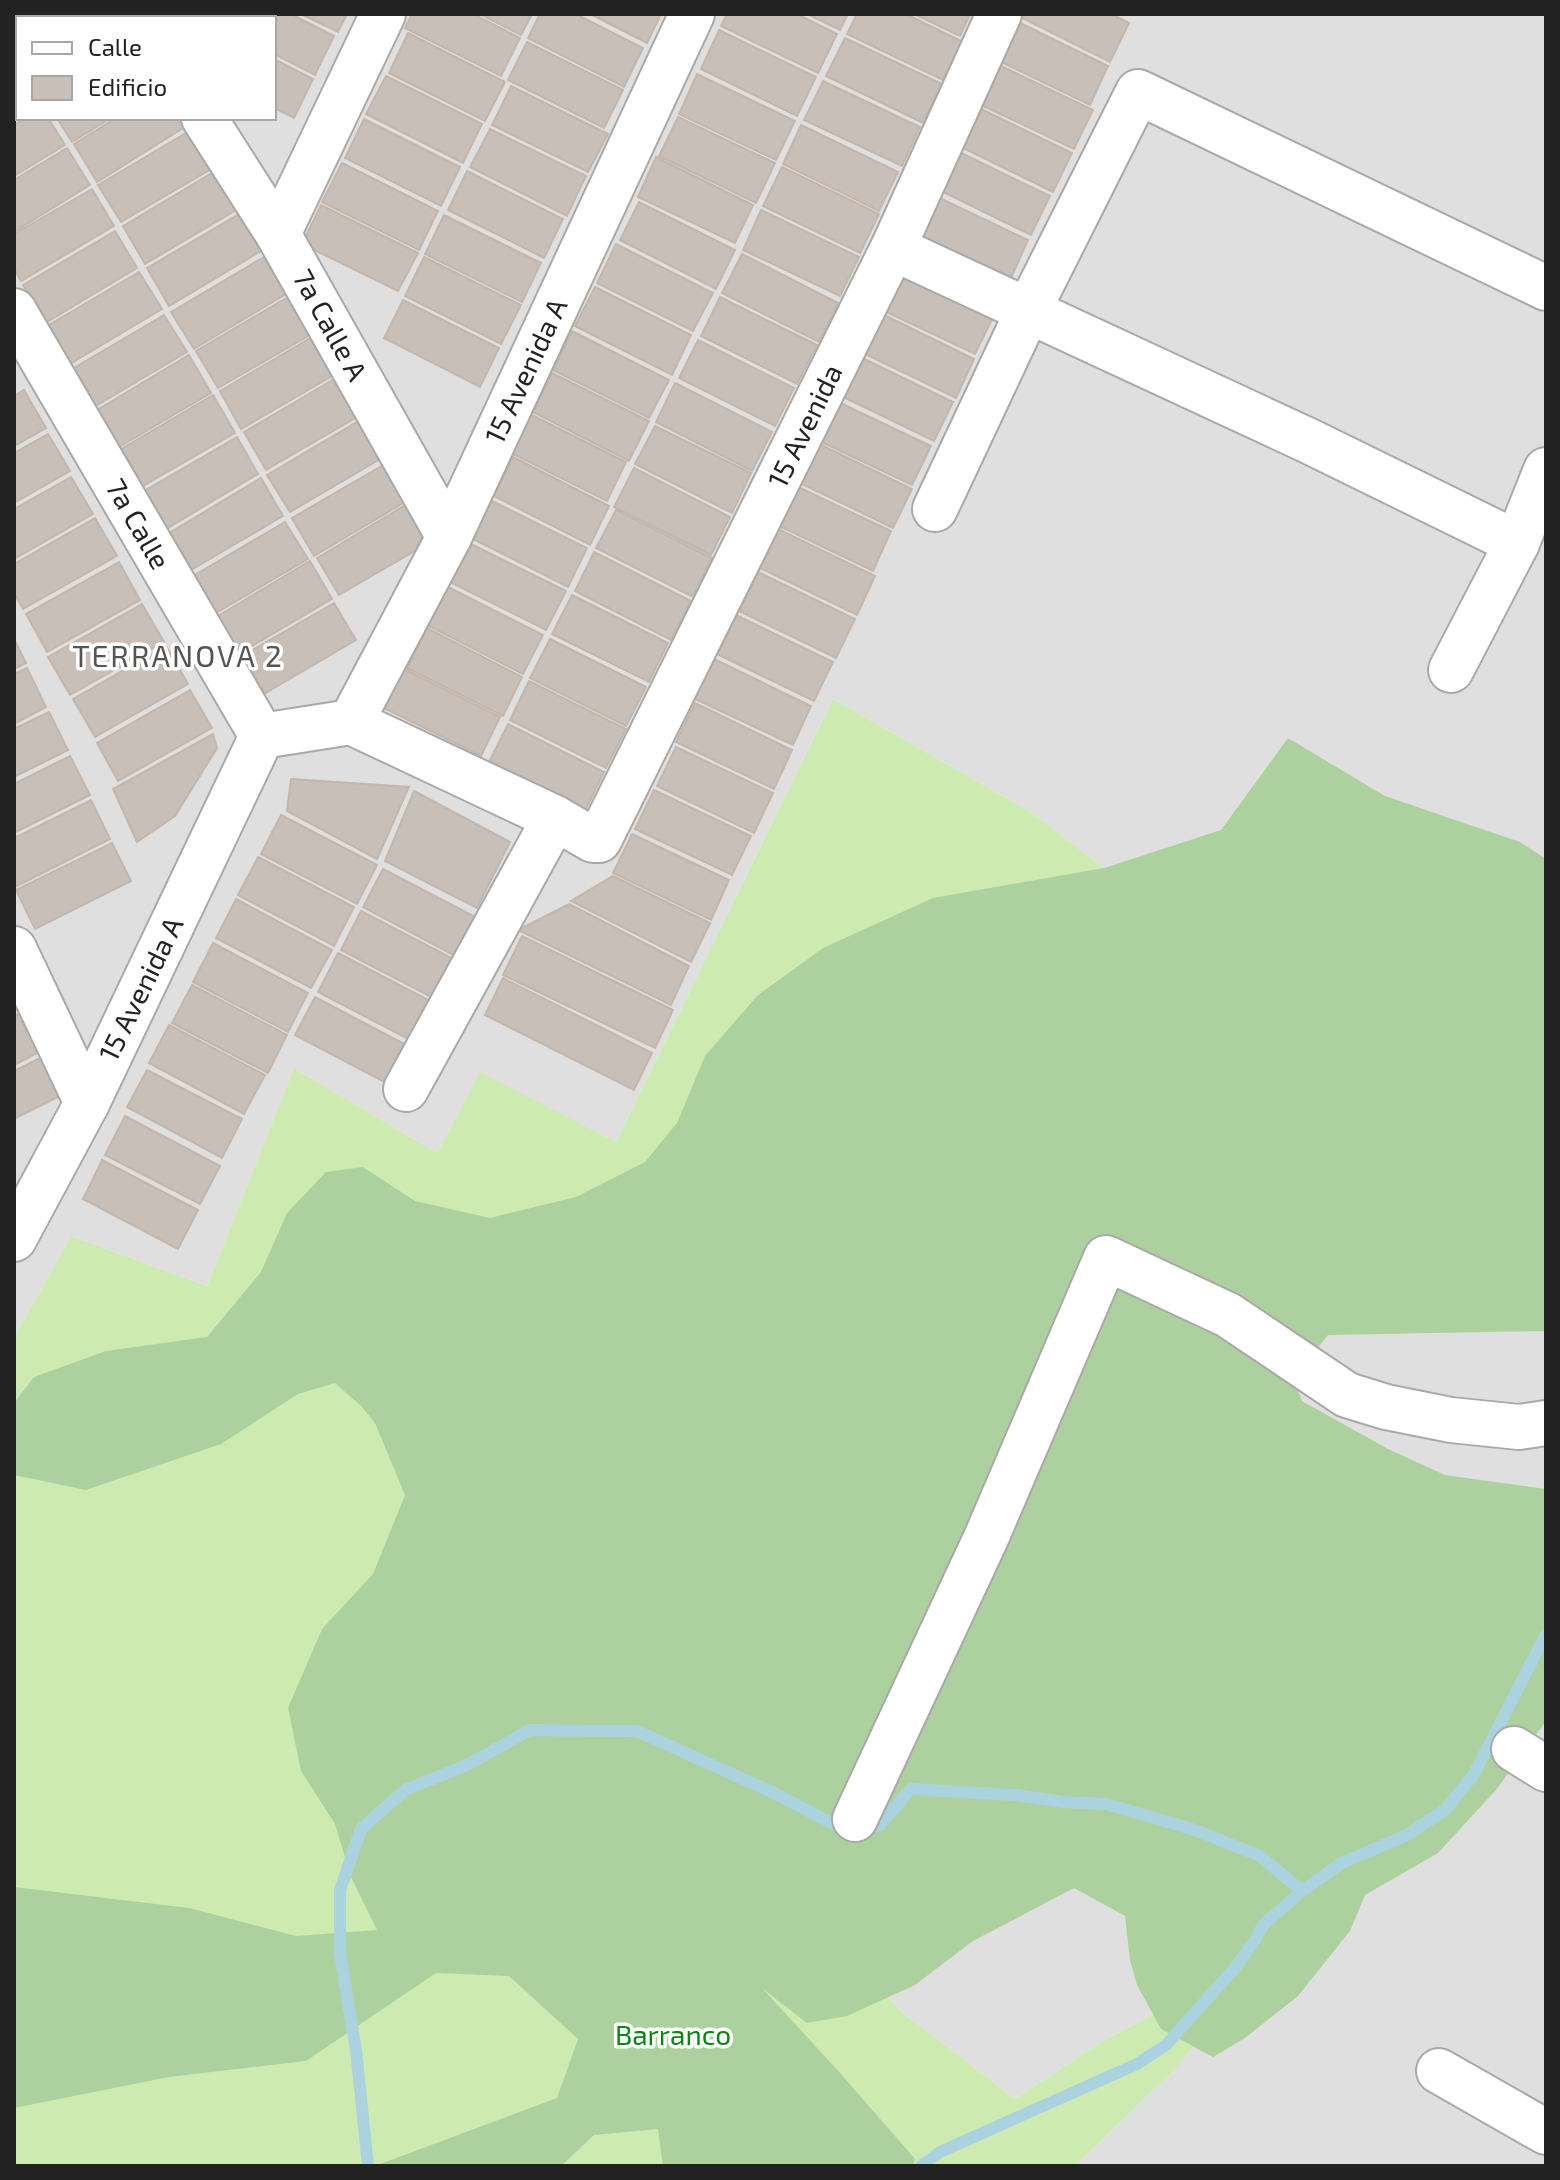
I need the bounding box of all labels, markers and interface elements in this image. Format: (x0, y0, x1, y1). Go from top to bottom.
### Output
legend (16, 16, 276, 120)
text: Calle (88, 32, 142, 61)
text: Edificio (88, 72, 167, 101)
street label: 7a Calle A (286, 263, 376, 387)
street label: 15 Avenida A (477, 292, 574, 448)
street label: 15 Avenida (760, 358, 849, 493)
street label: 7a Calle (99, 472, 178, 575)
district label: TERRANOVA 2 (72, 637, 284, 673)
street label: 15 Avenida A (91, 911, 190, 1066)
park label: Barranco (615, 2017, 731, 2051)

